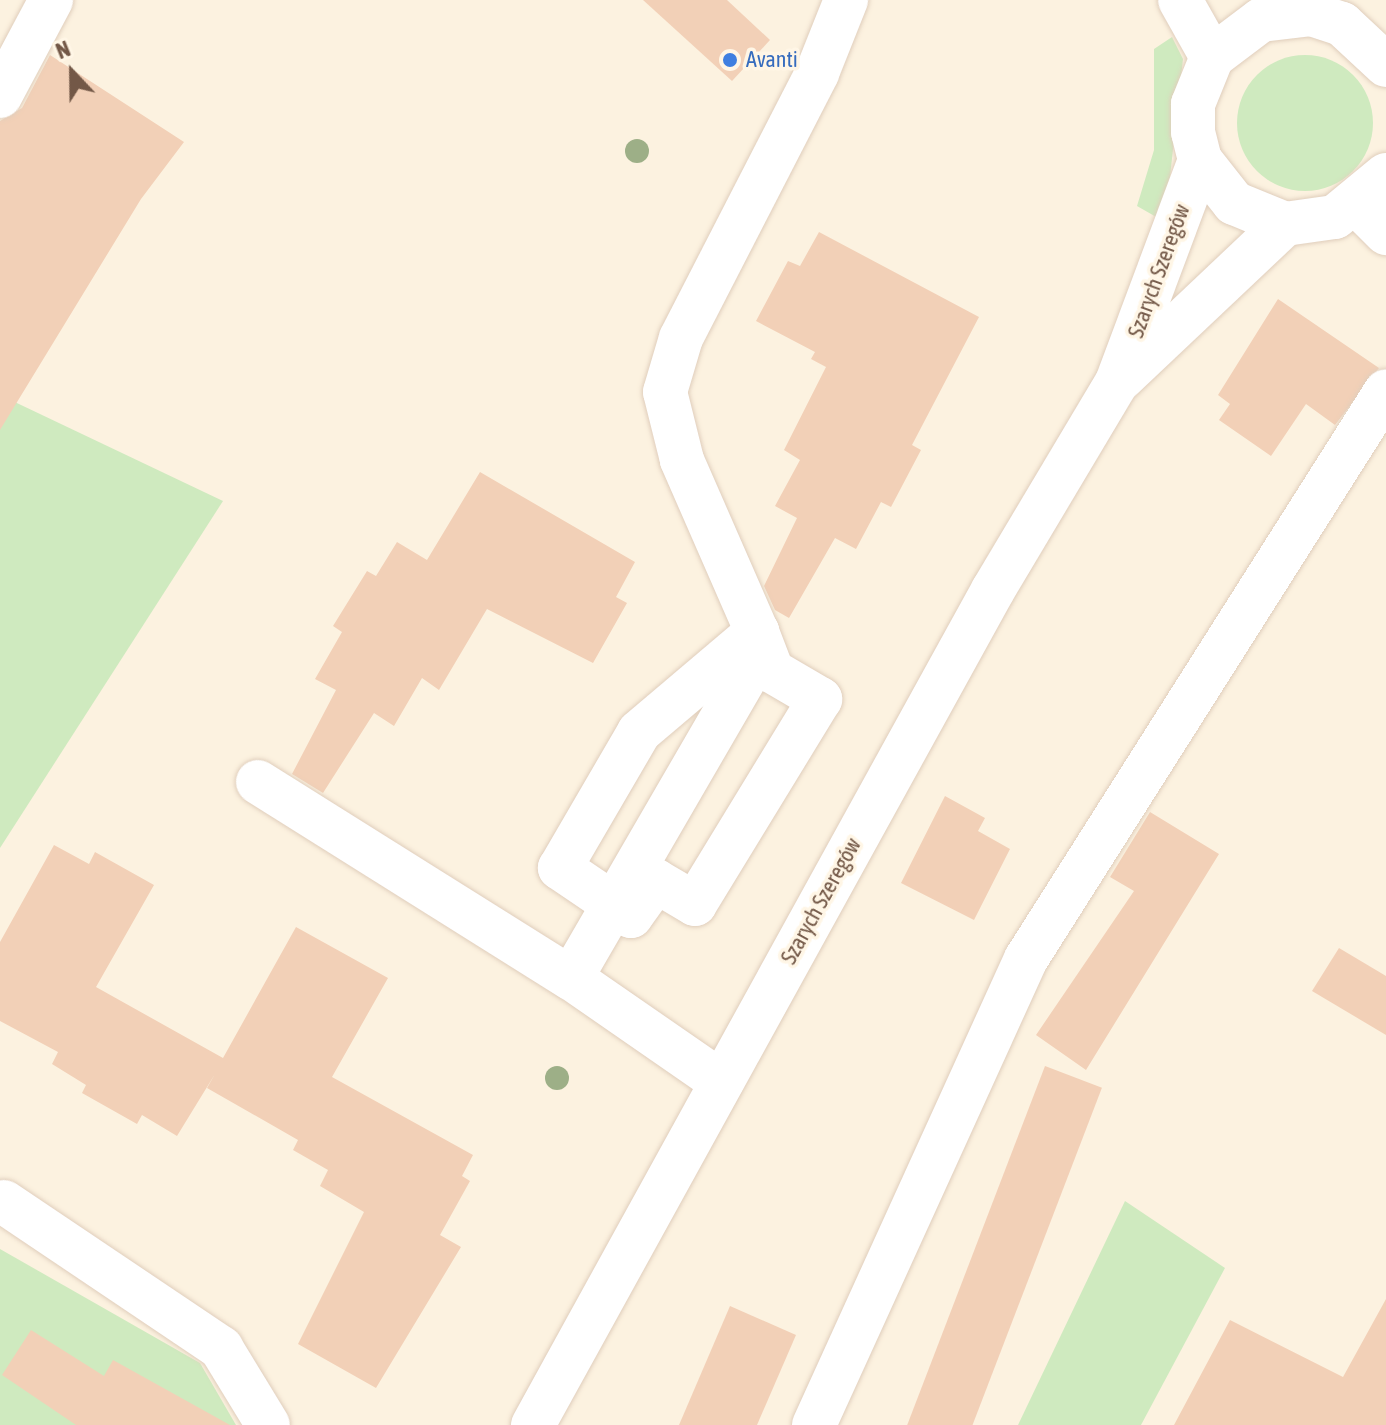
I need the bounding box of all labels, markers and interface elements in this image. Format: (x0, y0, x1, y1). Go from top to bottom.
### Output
north arrow (32, 32, 112, 112)
text: N (52, 35, 74, 64)
place label: Avanti (746, 47, 798, 73)
marker: Avanti (721, 51, 739, 69)
street label: Szarych Szeregów (1123, 201, 1195, 341)
street label: Szarych Szeregów (775, 833, 867, 969)

